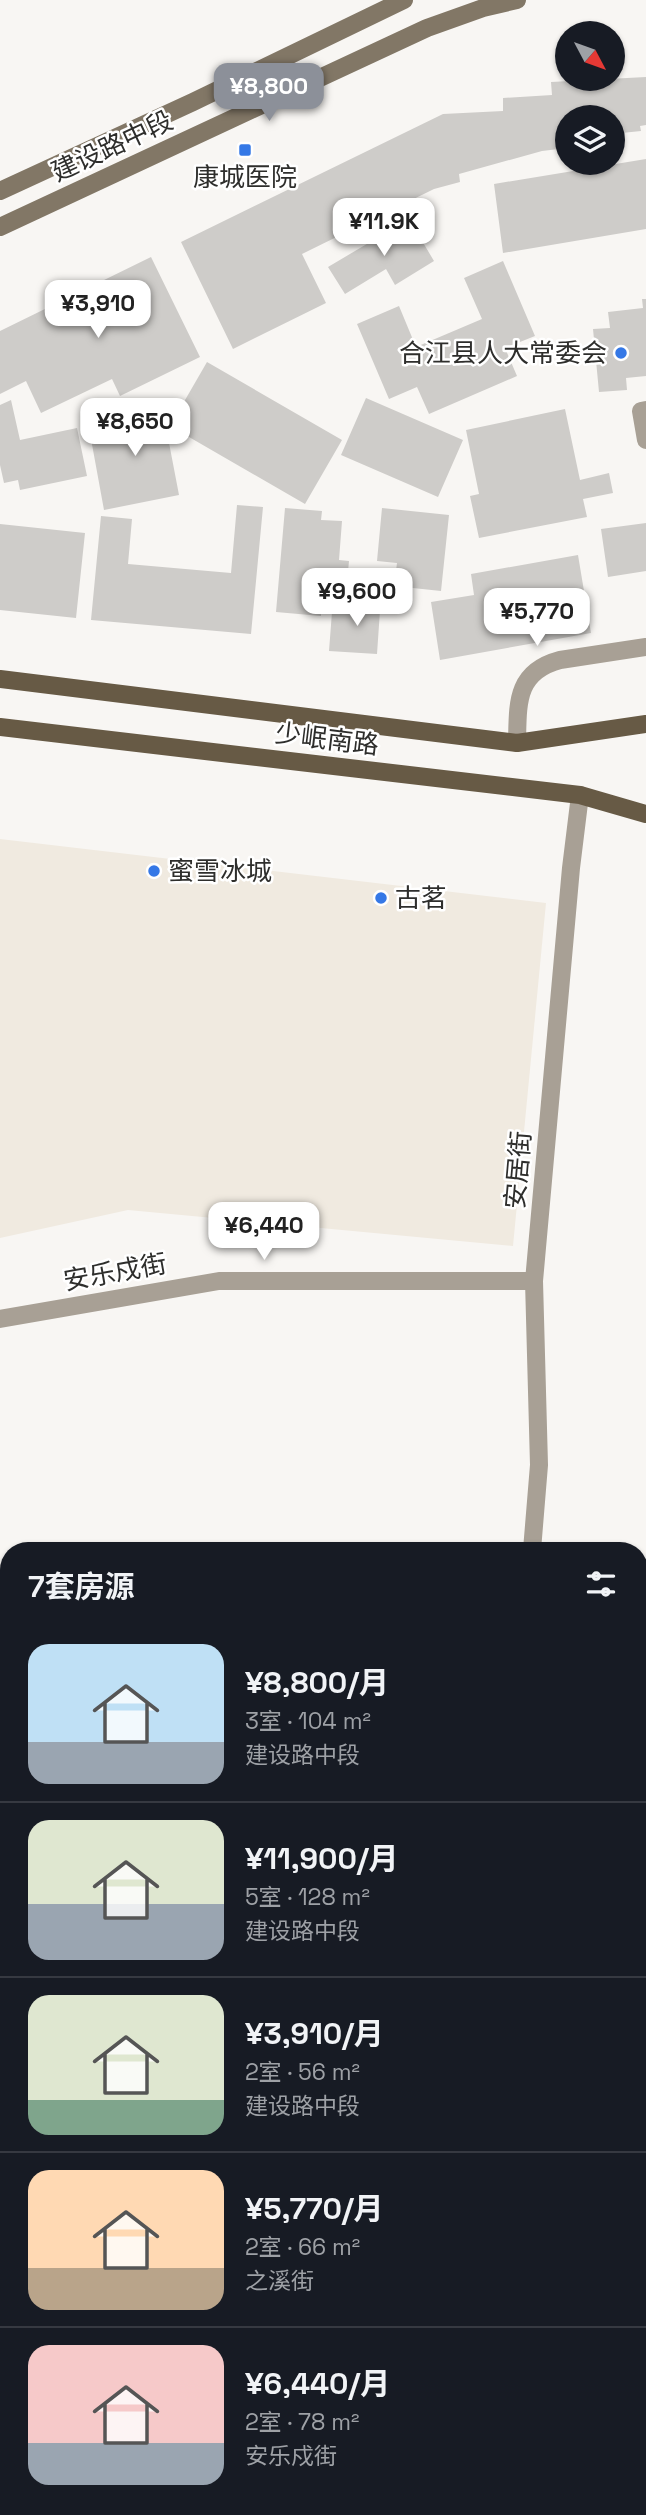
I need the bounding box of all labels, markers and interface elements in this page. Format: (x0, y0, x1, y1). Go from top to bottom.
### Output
north arrow (555, 21, 625, 91)
map controls (555, 21, 625, 175)
pin: ¥8,800 (212, 64, 326, 123)
text: ¥8,800 (230, 71, 308, 101)
street label: 建设路中段 (46, 103, 178, 189)
button: layers (555, 105, 625, 175)
marker: 康城医院 (237, 142, 253, 158)
place label: 康城医院 (193, 160, 297, 194)
pin: ¥11.9K (327, 198, 441, 258)
text: ¥11.9K (349, 206, 419, 236)
pin: ¥3,910 (41, 280, 155, 340)
text: ¥3,910 (61, 288, 135, 318)
place label: 合江县人大常委会 (399, 336, 607, 370)
marker: 合江县人大常委会 (613, 345, 629, 361)
pin: ¥8,650 (78, 398, 192, 458)
text: ¥8,650 (96, 406, 174, 436)
pin: ¥9,600 (300, 568, 414, 628)
text: ¥9,600 (318, 576, 396, 606)
pin: ¥5,770 (480, 588, 594, 648)
text: ¥5,770 (500, 596, 574, 626)
street label: 少岷南路 (273, 716, 381, 762)
place label: 蜜雪冰城 (168, 854, 272, 888)
marker: 蜜雪冰城 (146, 863, 162, 879)
place label: 古茗 (395, 881, 447, 915)
marker: 古茗 (373, 890, 389, 906)
street label: 安居街 (498, 1130, 538, 1210)
pin: ¥6,440 (207, 1202, 321, 1262)
text: ¥6,440 (224, 1210, 304, 1240)
street label: 安乐戍街 (61, 1246, 169, 1298)
icon: filters (582, 1565, 620, 1603)
text: 7套房源 (28, 1567, 135, 1606)
text: ¥8,800/月 (245, 1663, 389, 1702)
icon: home (84, 1672, 168, 1756)
text: 3室 · 104 m² (245, 1706, 371, 1736)
text: 建设路中段 (245, 1740, 360, 1770)
text: ¥11,900/月 (245, 1839, 399, 1878)
icon: home (84, 1848, 168, 1932)
text: 5室 · 128 m² (245, 1882, 370, 1912)
text: 建设路中段 (245, 1916, 360, 1946)
text: ¥3,910/月 (245, 2014, 384, 2053)
icon: home (84, 2023, 168, 2107)
text: 2室 · 56 m² (245, 2057, 360, 2087)
text: 建设路中段 (245, 2091, 360, 2121)
text: ¥5,770/月 (245, 2189, 384, 2228)
icon: home (84, 2198, 168, 2282)
text: 2室 · 66 m² (245, 2232, 360, 2262)
text: 之溪街 (245, 2266, 314, 2296)
text: ¥6,440/月 (245, 2364, 390, 2403)
icon: home (84, 2373, 168, 2457)
text: 2室 · 78 m² (245, 2407, 359, 2437)
text: 安乐戍街 (245, 2441, 337, 2471)

